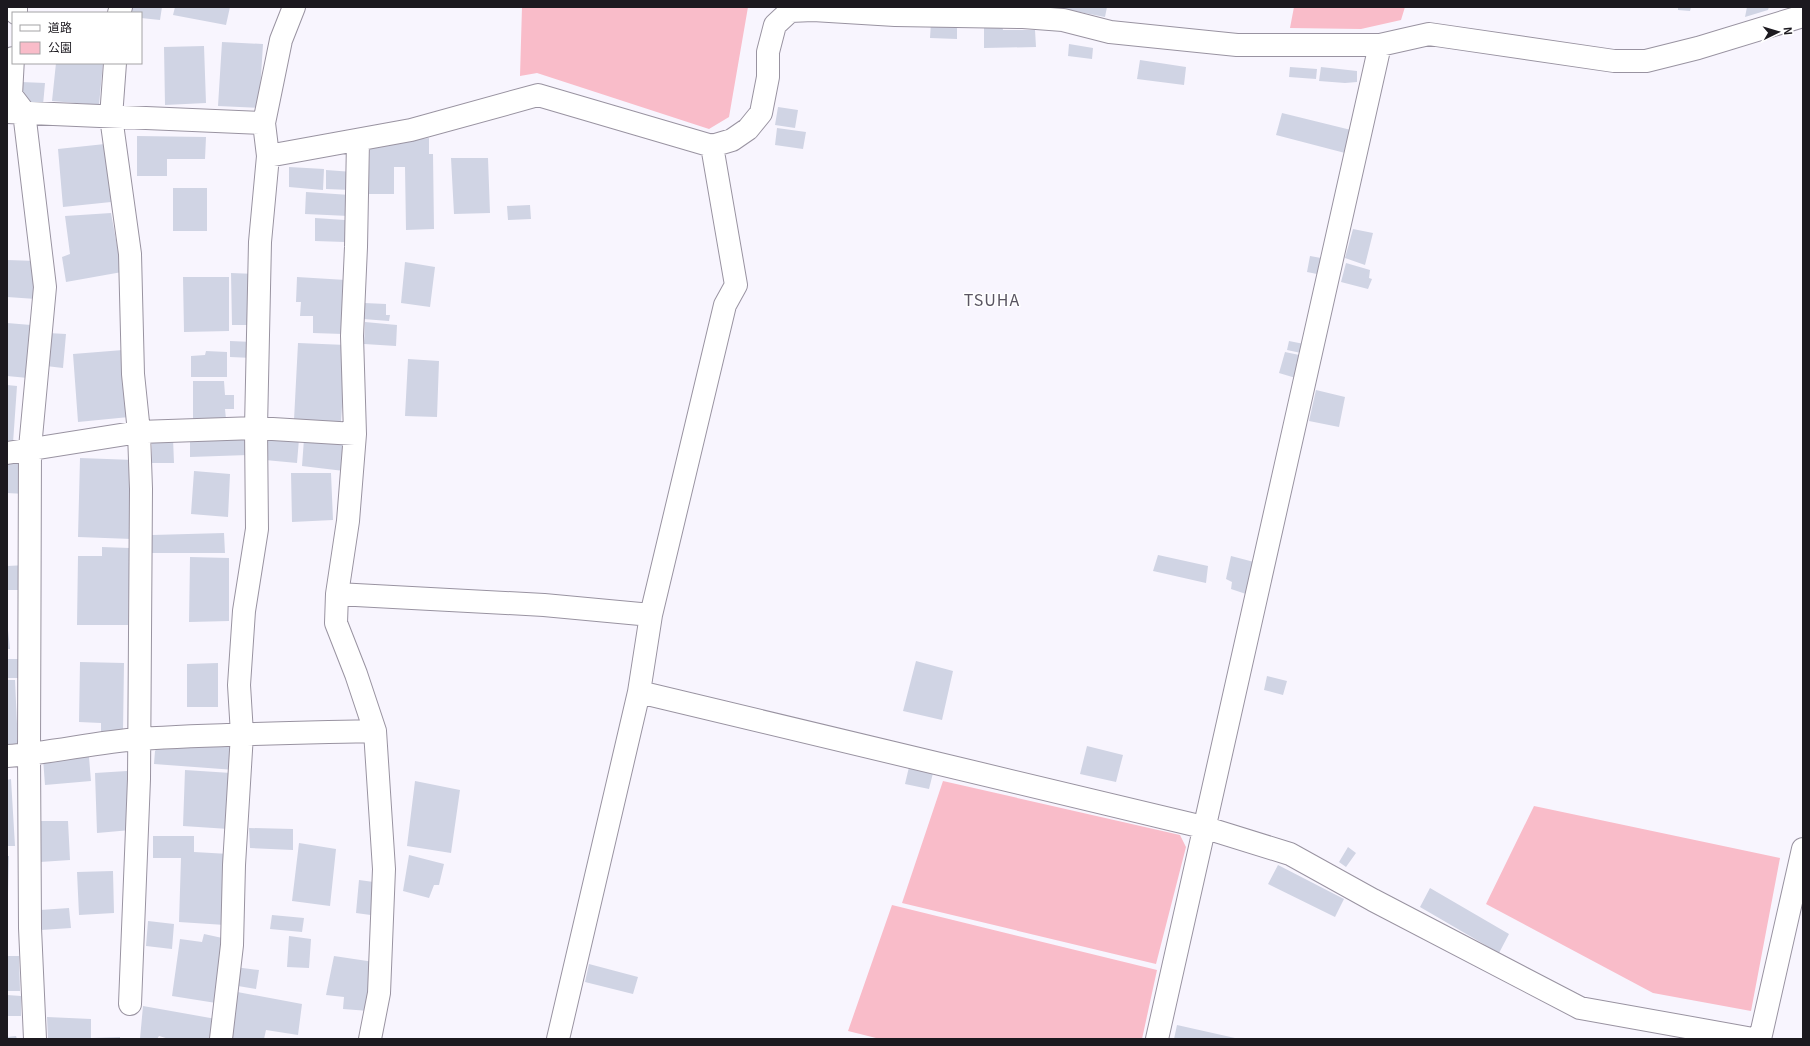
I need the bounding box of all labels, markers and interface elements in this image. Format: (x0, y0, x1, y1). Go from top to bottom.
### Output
legend (12, 12, 142, 64)
north arrow (1758, 12, 1798, 52)
text: 道路 (48, 18, 72, 35)
text: N (1781, 26, 1797, 36)
text: 公園 (48, 38, 72, 55)
district label: TSUHA (964, 287, 1020, 311)

